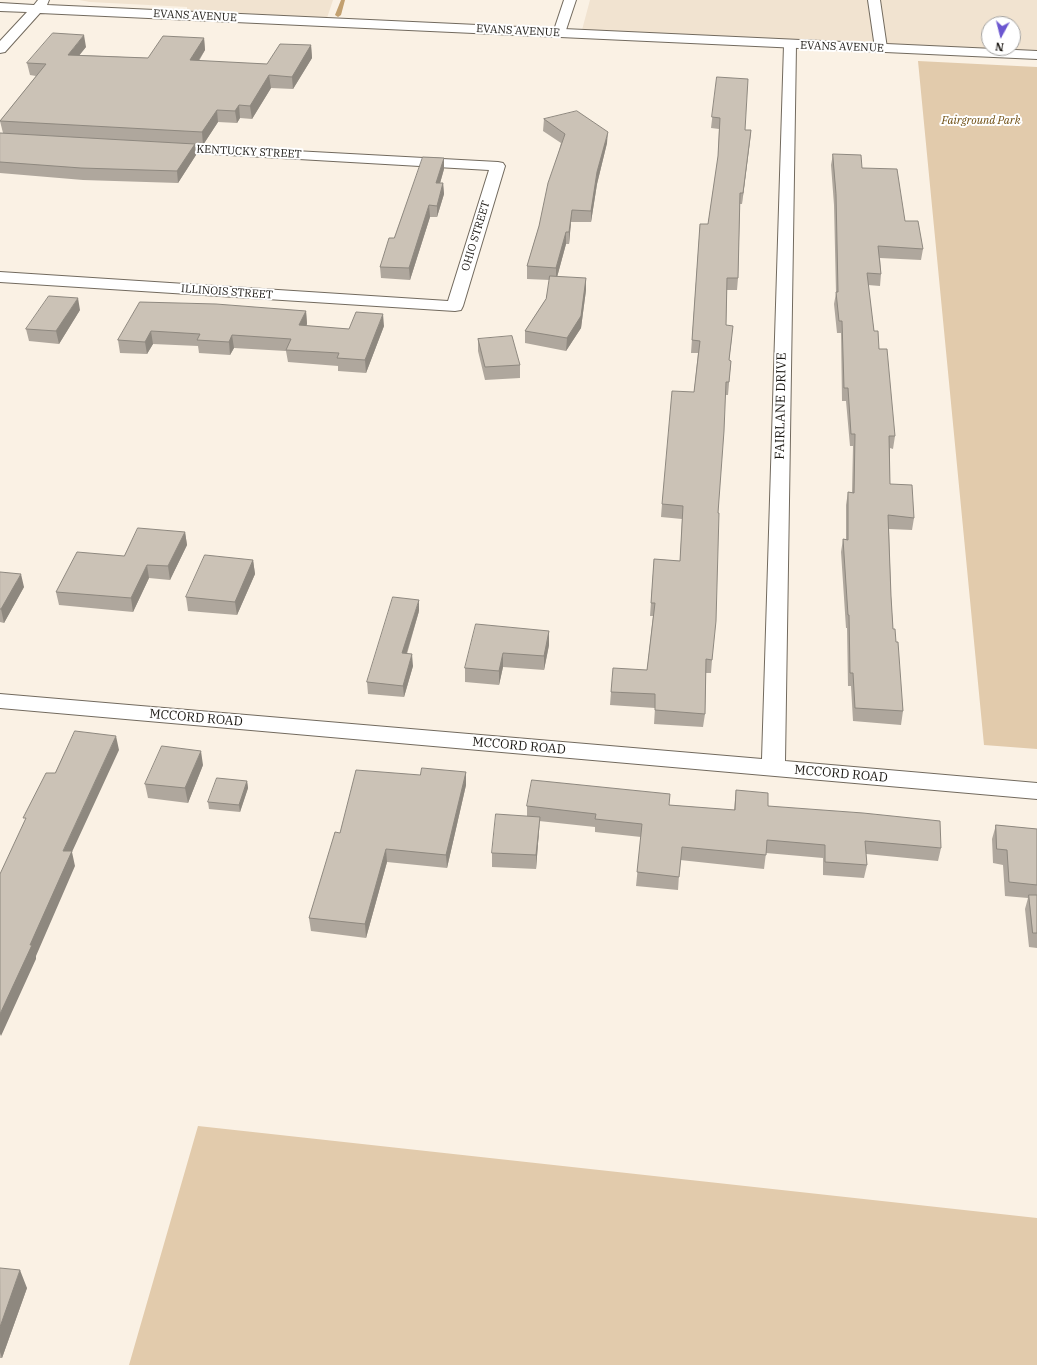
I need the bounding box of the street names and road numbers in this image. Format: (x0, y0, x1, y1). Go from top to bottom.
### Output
street label: EVANS AVENUE (153, 7, 237, 25)
street label: EVANS AVENUE (476, 22, 560, 40)
street label: EVANS AVENUE (800, 39, 884, 55)
street label: KENTUCKY STREET (196, 143, 302, 161)
street label: OHIO STREET (459, 199, 493, 273)
street label: ILLINOIS STREET (181, 282, 273, 302)
street label: FAIRLANE DRIVE (772, 352, 790, 460)
street label: MCCORD ROAD (149, 706, 243, 730)
street label: MCCORD ROAD (472, 734, 566, 758)
street label: MCCORD ROAD (794, 762, 888, 786)

